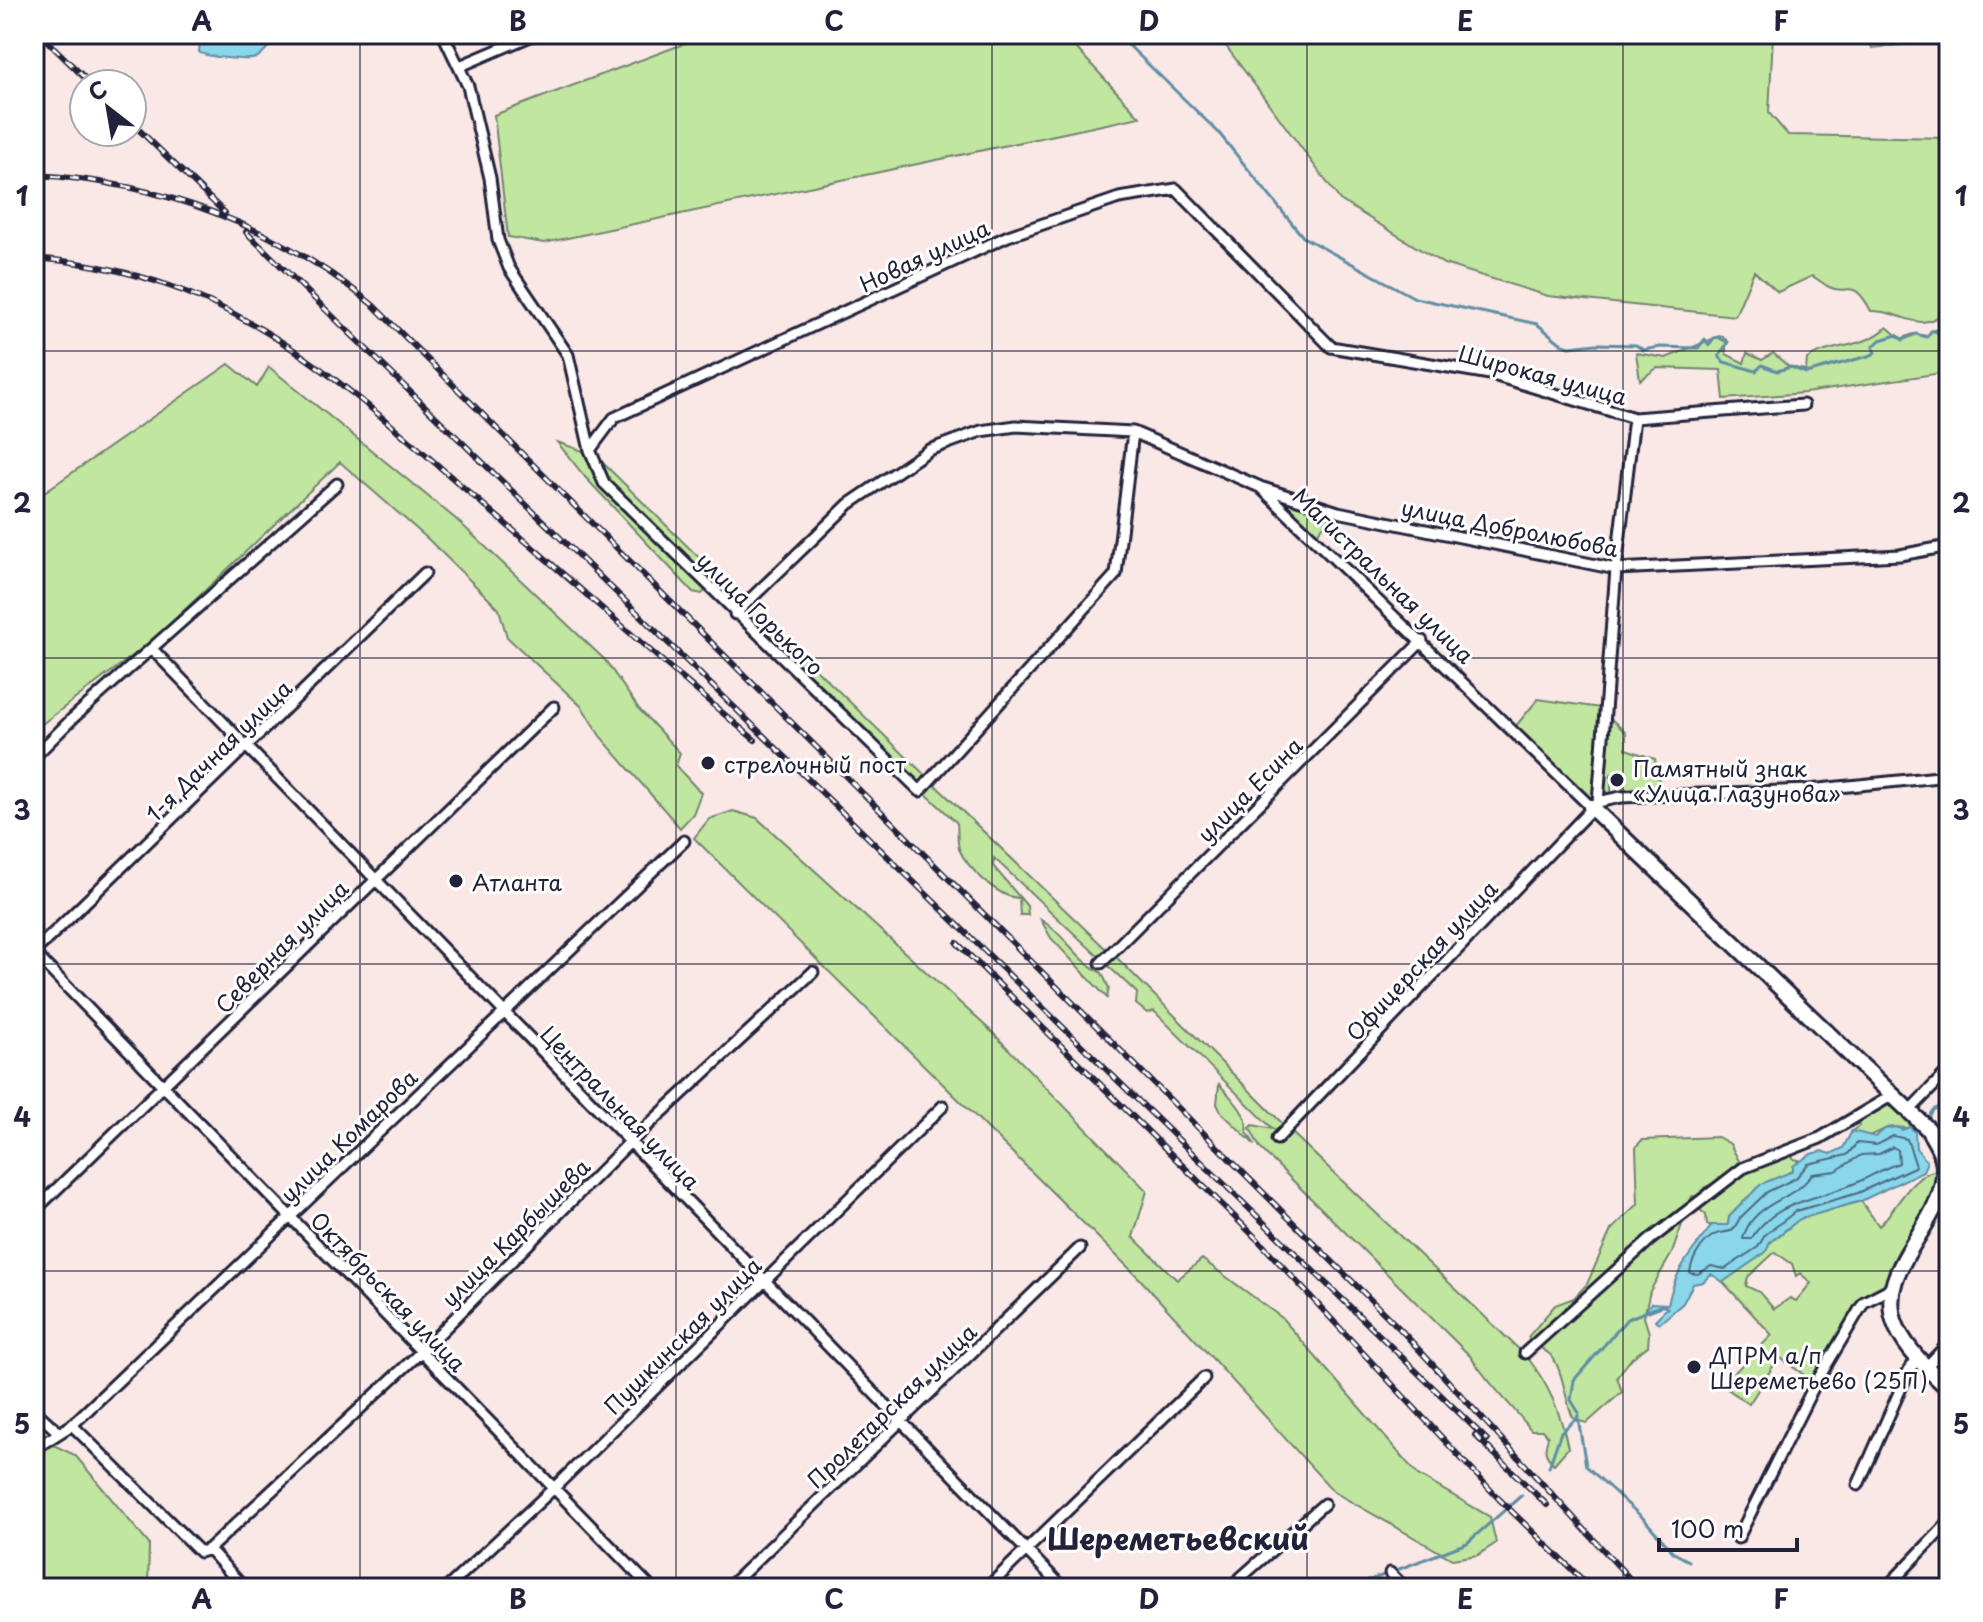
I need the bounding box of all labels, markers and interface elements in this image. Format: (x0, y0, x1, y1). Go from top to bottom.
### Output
text: A (192, 1, 212, 40)
text: B (509, 1, 527, 40)
text: C (824, 1, 844, 40)
text: D (1139, 1, 1159, 40)
text: E (1457, 1, 1473, 40)
text: F (1773, 1, 1789, 40)
north arrow (68, 68, 148, 148)
text: С (81, 71, 113, 108)
text: 1 (16, 176, 28, 215)
text: 1 (1955, 176, 1967, 215)
street label: Новая улица (854, 210, 995, 300)
street label: Широкая улица (1455, 336, 1631, 412)
street label: Магистральная улица (1286, 479, 1482, 671)
text: 2 (13, 483, 31, 522)
text: 2 (1952, 483, 1970, 522)
street label: улица Добролюбова (1399, 490, 1622, 564)
street label: улица Горького (690, 544, 832, 682)
street label: 1-я Дачная улица (137, 671, 299, 829)
street label: улица Есина (1189, 729, 1309, 849)
place label: стрелочный пост (724, 747, 906, 780)
place label: Памятный знак «Улица Глазунова» (1633, 751, 1841, 809)
marker: стрелочный пост (699, 754, 717, 772)
marker: Памятный знак «Улица Глазунова» (1608, 771, 1626, 789)
text: 3 (13, 790, 31, 829)
text: 3 (1952, 790, 1970, 829)
place label: Атланта (472, 865, 562, 898)
street label: Северная улица (207, 872, 355, 1020)
marker: Атланта (447, 872, 465, 890)
street label: Офицерская улица (1338, 872, 1505, 1048)
street label: Центральная улица (534, 1018, 708, 1197)
street label: улица Комарова (272, 1060, 424, 1209)
text: 4 (13, 1097, 31, 1136)
text: 4 (1952, 1097, 1970, 1136)
street label: улица Карбышева (433, 1150, 597, 1314)
street label: Октябрьская улица (304, 1203, 474, 1379)
street label: Пушкинская улица (596, 1249, 768, 1421)
street label: Пролетарская улица (799, 1315, 983, 1495)
place label: ДПРМ а/п Шереметьево (25П) (1709, 1338, 1928, 1396)
marker: ДПРМ а/п Шереметьево (25П) (1685, 1358, 1703, 1376)
text: 5 (14, 1404, 30, 1443)
text: 5 (1953, 1404, 1969, 1443)
scale bar (1659, 1502, 1797, 1552)
text: 100 m (1671, 1510, 1744, 1546)
district label: Шереметьевский (1047, 1515, 1309, 1560)
text: A (192, 1579, 212, 1618)
text: B (509, 1579, 527, 1618)
text: C (824, 1579, 844, 1618)
text: D (1139, 1579, 1159, 1618)
text: E (1457, 1579, 1473, 1618)
text: F (1773, 1579, 1789, 1618)

